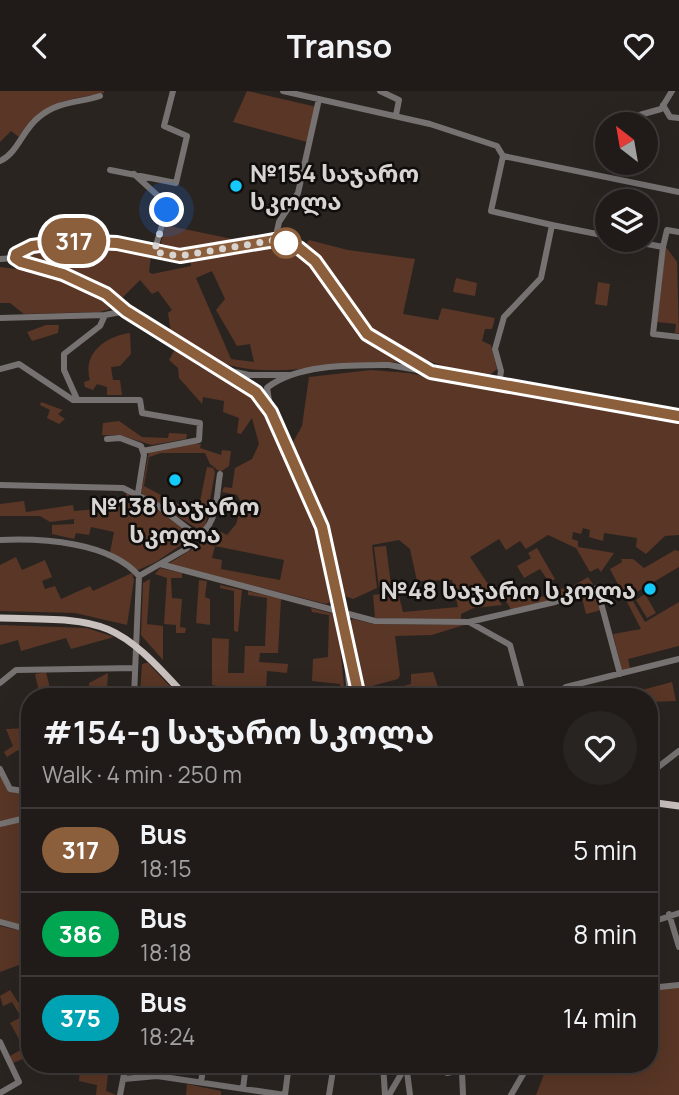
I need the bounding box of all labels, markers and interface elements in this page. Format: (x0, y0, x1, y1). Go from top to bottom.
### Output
text: Transo (287, 24, 392, 68)
icon: back (21, 27, 59, 65)
icon: heart (620, 27, 658, 65)
north arrow (595, 112, 658, 175)
map controls (595, 112, 658, 252)
place label: №154 საჯარო სკოლა (250, 156, 419, 217)
marker: №154 საჯარო სკოლა (228, 178, 244, 194)
button: layers (595, 189, 658, 252)
your location (149, 192, 184, 227)
line badge: 317 (34, 218, 114, 264)
text: 317 (55, 224, 93, 257)
unlabelled marker (271, 228, 301, 258)
marker: №138 საჯარო სკოლა (167, 472, 183, 488)
place label: №138 საჯარო სკოლა (90, 489, 260, 550)
place label: №48 საჯარო სკოლა (381, 573, 636, 606)
marker: №48 საჯარო სკოლა (642, 581, 658, 597)
text: #154-ე საჯარო სკოლა (42, 709, 434, 754)
button: heart (563, 711, 637, 785)
text: Walk · 4 min · 250 m (42, 758, 242, 790)
text: Bus (140, 816, 187, 852)
text: 5 min (573, 832, 637, 868)
text: 317 (62, 833, 99, 866)
text: 18:15 (140, 852, 191, 884)
text: Bus (140, 900, 187, 936)
text: 8 min (573, 916, 637, 952)
text: 386 (59, 917, 102, 950)
text: 18:18 (140, 936, 192, 968)
text: Bus (140, 984, 187, 1020)
text: 14 min (563, 1000, 637, 1036)
text: 375 (60, 1001, 101, 1034)
text: 18:24 (140, 1020, 195, 1052)

